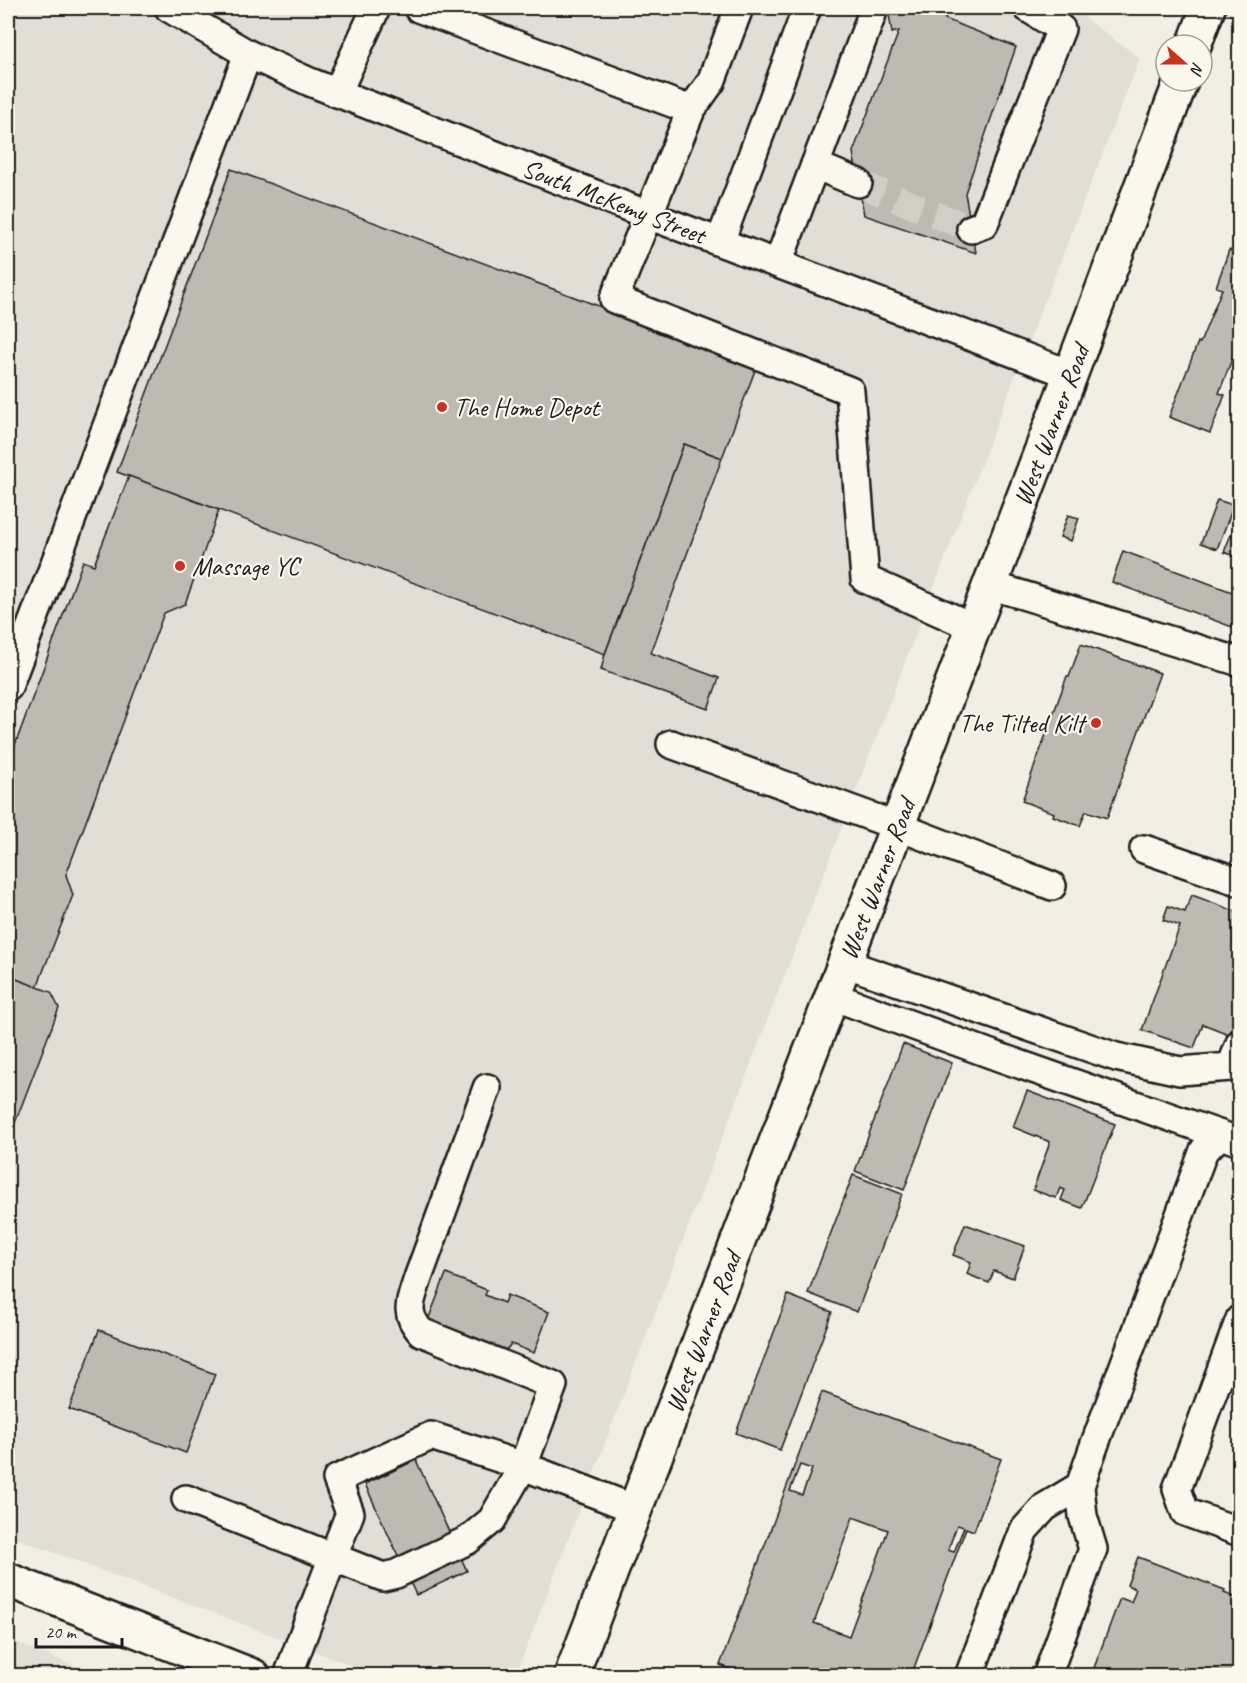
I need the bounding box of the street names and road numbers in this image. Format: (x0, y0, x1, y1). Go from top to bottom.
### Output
street label: South McKemy Street (518, 151, 712, 252)
street label: West Warner Road (1006, 337, 1099, 510)
street label: West Warner Road (832, 791, 925, 964)
street label: West Warner Road (658, 1244, 751, 1417)

